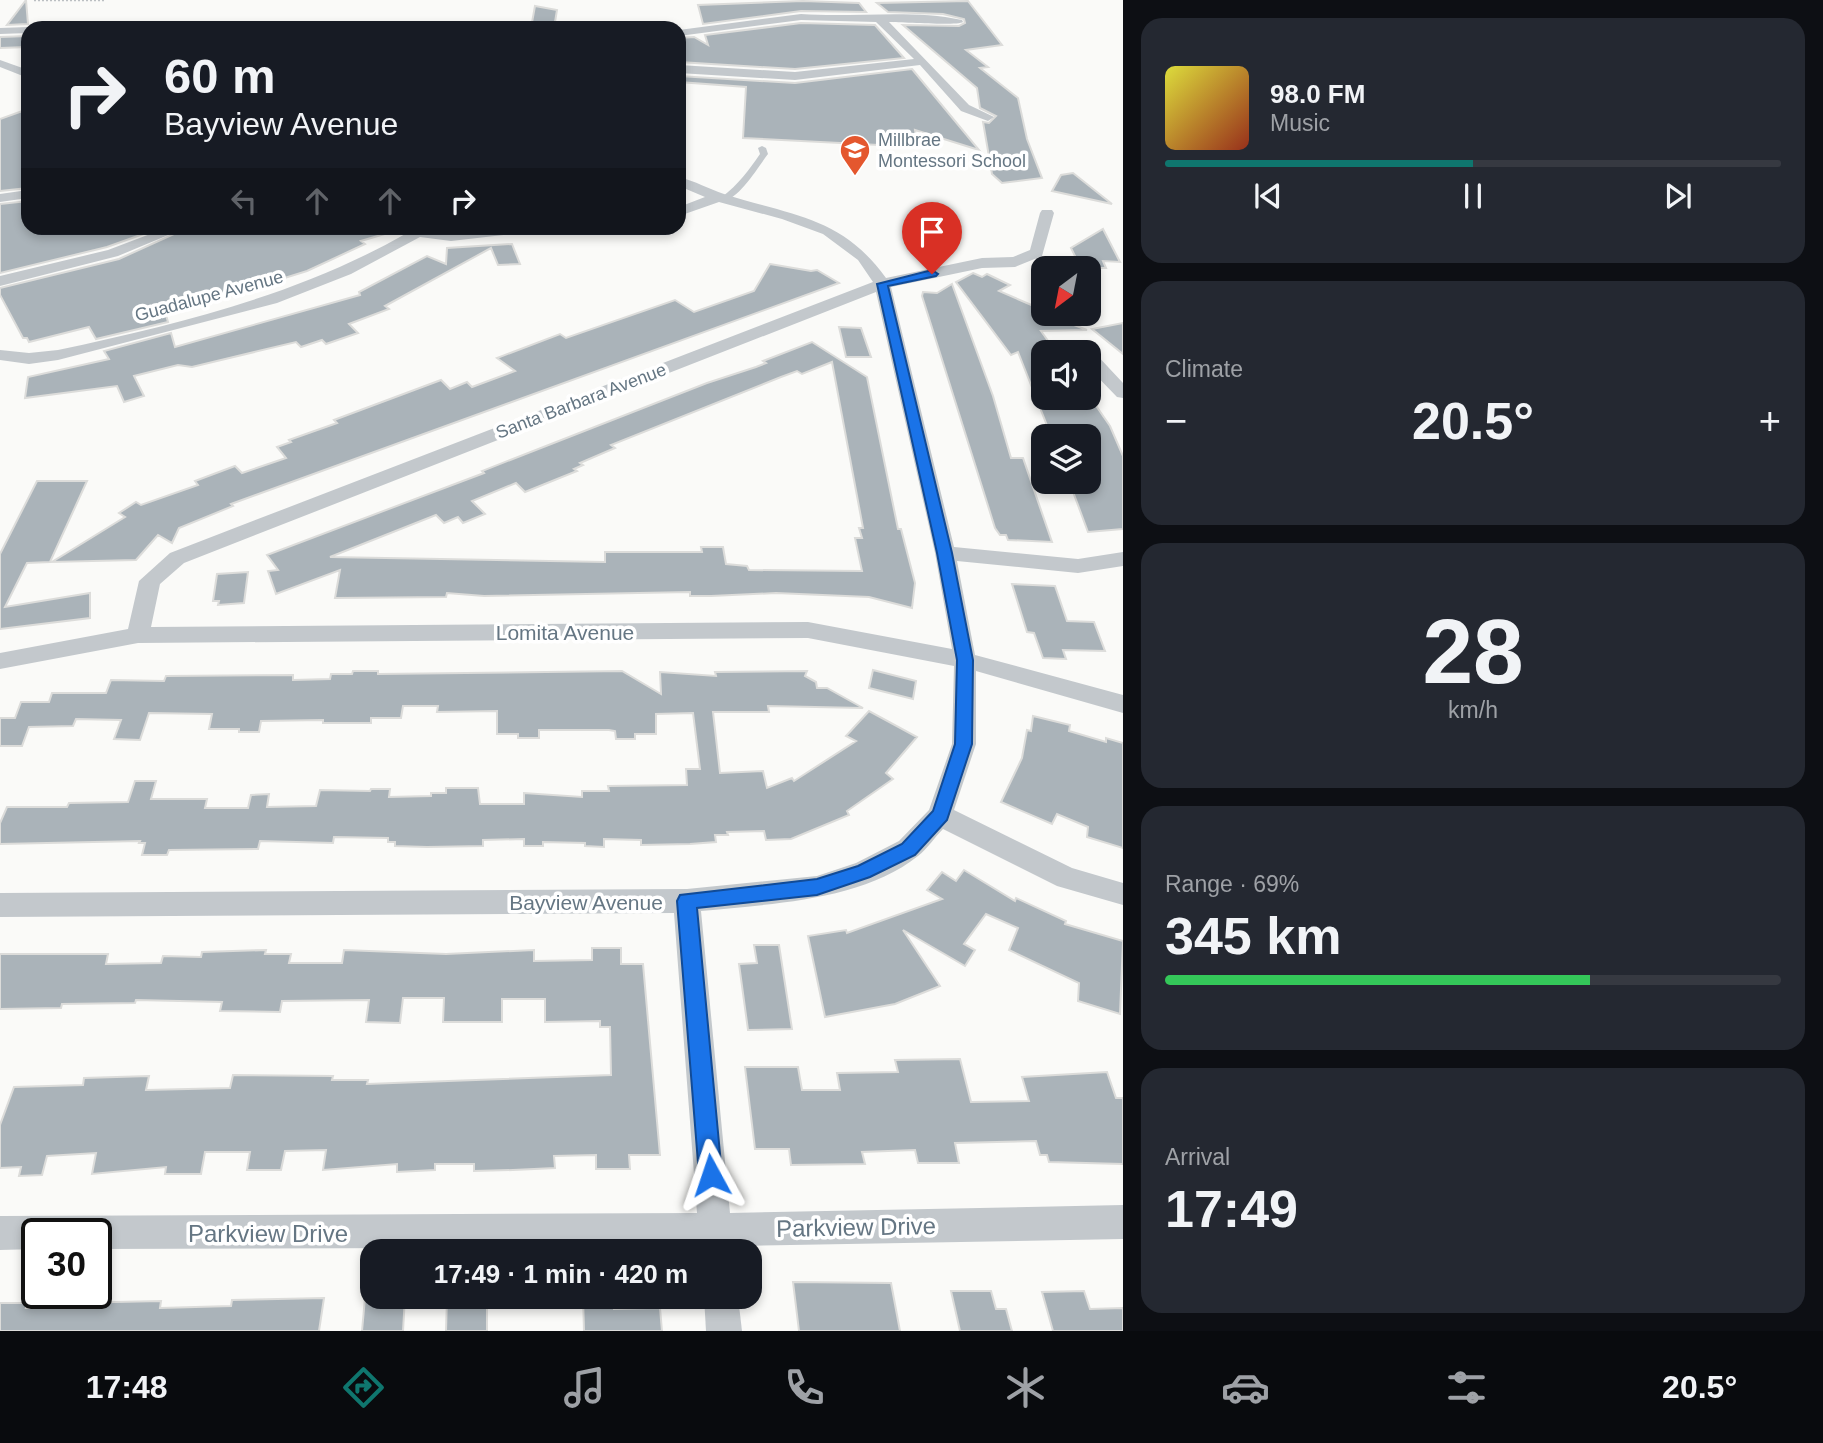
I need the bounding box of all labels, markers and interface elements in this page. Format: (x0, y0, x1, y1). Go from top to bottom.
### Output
icon: right (49, 49, 140, 140)
text: 60 m (164, 49, 276, 103)
text: 98.0 FM (1270, 79, 1365, 109)
text: Bayview Avenue (164, 106, 398, 142)
text: Music (1270, 110, 1330, 136)
place label: Millbrae Montessori School (878, 130, 1026, 171)
school or university icon: Millbrae Montessori School (838, 133, 872, 177)
icon: previous (1249, 177, 1287, 215)
icon: pause (1454, 177, 1492, 215)
icon: next (1659, 177, 1697, 215)
icon: left (225, 182, 263, 220)
icon: ahead (298, 182, 336, 220)
icon: ahead (371, 182, 409, 220)
icon: right (444, 182, 482, 220)
pin (902, 202, 962, 274)
icon: arrive (913, 213, 951, 251)
north arrow (1031, 256, 1101, 326)
map controls (1031, 256, 1101, 494)
street label: Guadalupe Avenue (133, 267, 285, 325)
button: sound (1031, 340, 1101, 410)
text: Climate (1165, 356, 1243, 382)
street label: Santa Barbara Avenue (493, 359, 669, 443)
text: 20.5° (1412, 392, 1534, 450)
text: − (1165, 400, 1187, 442)
text: + (1759, 400, 1781, 442)
button: layers (1031, 424, 1101, 494)
text: 28 (1422, 601, 1524, 702)
street label: Lomita Avenue (496, 621, 634, 644)
text: km/h (1448, 697, 1498, 723)
text: Range · 69% (1165, 871, 1299, 897)
street label: Bayview Avenue (509, 891, 663, 914)
text: 345 km (1165, 907, 1341, 965)
position arrow (674, 1138, 748, 1212)
text: Arrival (1165, 1144, 1230, 1170)
text: 17:49 (1165, 1180, 1298, 1238)
street label: Parkview Drive (776, 1212, 936, 1242)
speed limit sign: 30 (21, 1218, 112, 1309)
street label: Parkview Drive (188, 1220, 348, 1247)
text: 17:49 · 1 min · 420 m (434, 1259, 688, 1289)
icon: directions (339, 1363, 388, 1412)
icon: music (560, 1363, 609, 1412)
icon: phone (780, 1363, 829, 1412)
icon: climate (1001, 1363, 1050, 1412)
icon: car (1221, 1363, 1270, 1412)
icon: filters (1442, 1363, 1491, 1412)
text: 17:48 (86, 1369, 168, 1405)
text: 20.5° (1662, 1369, 1737, 1405)

